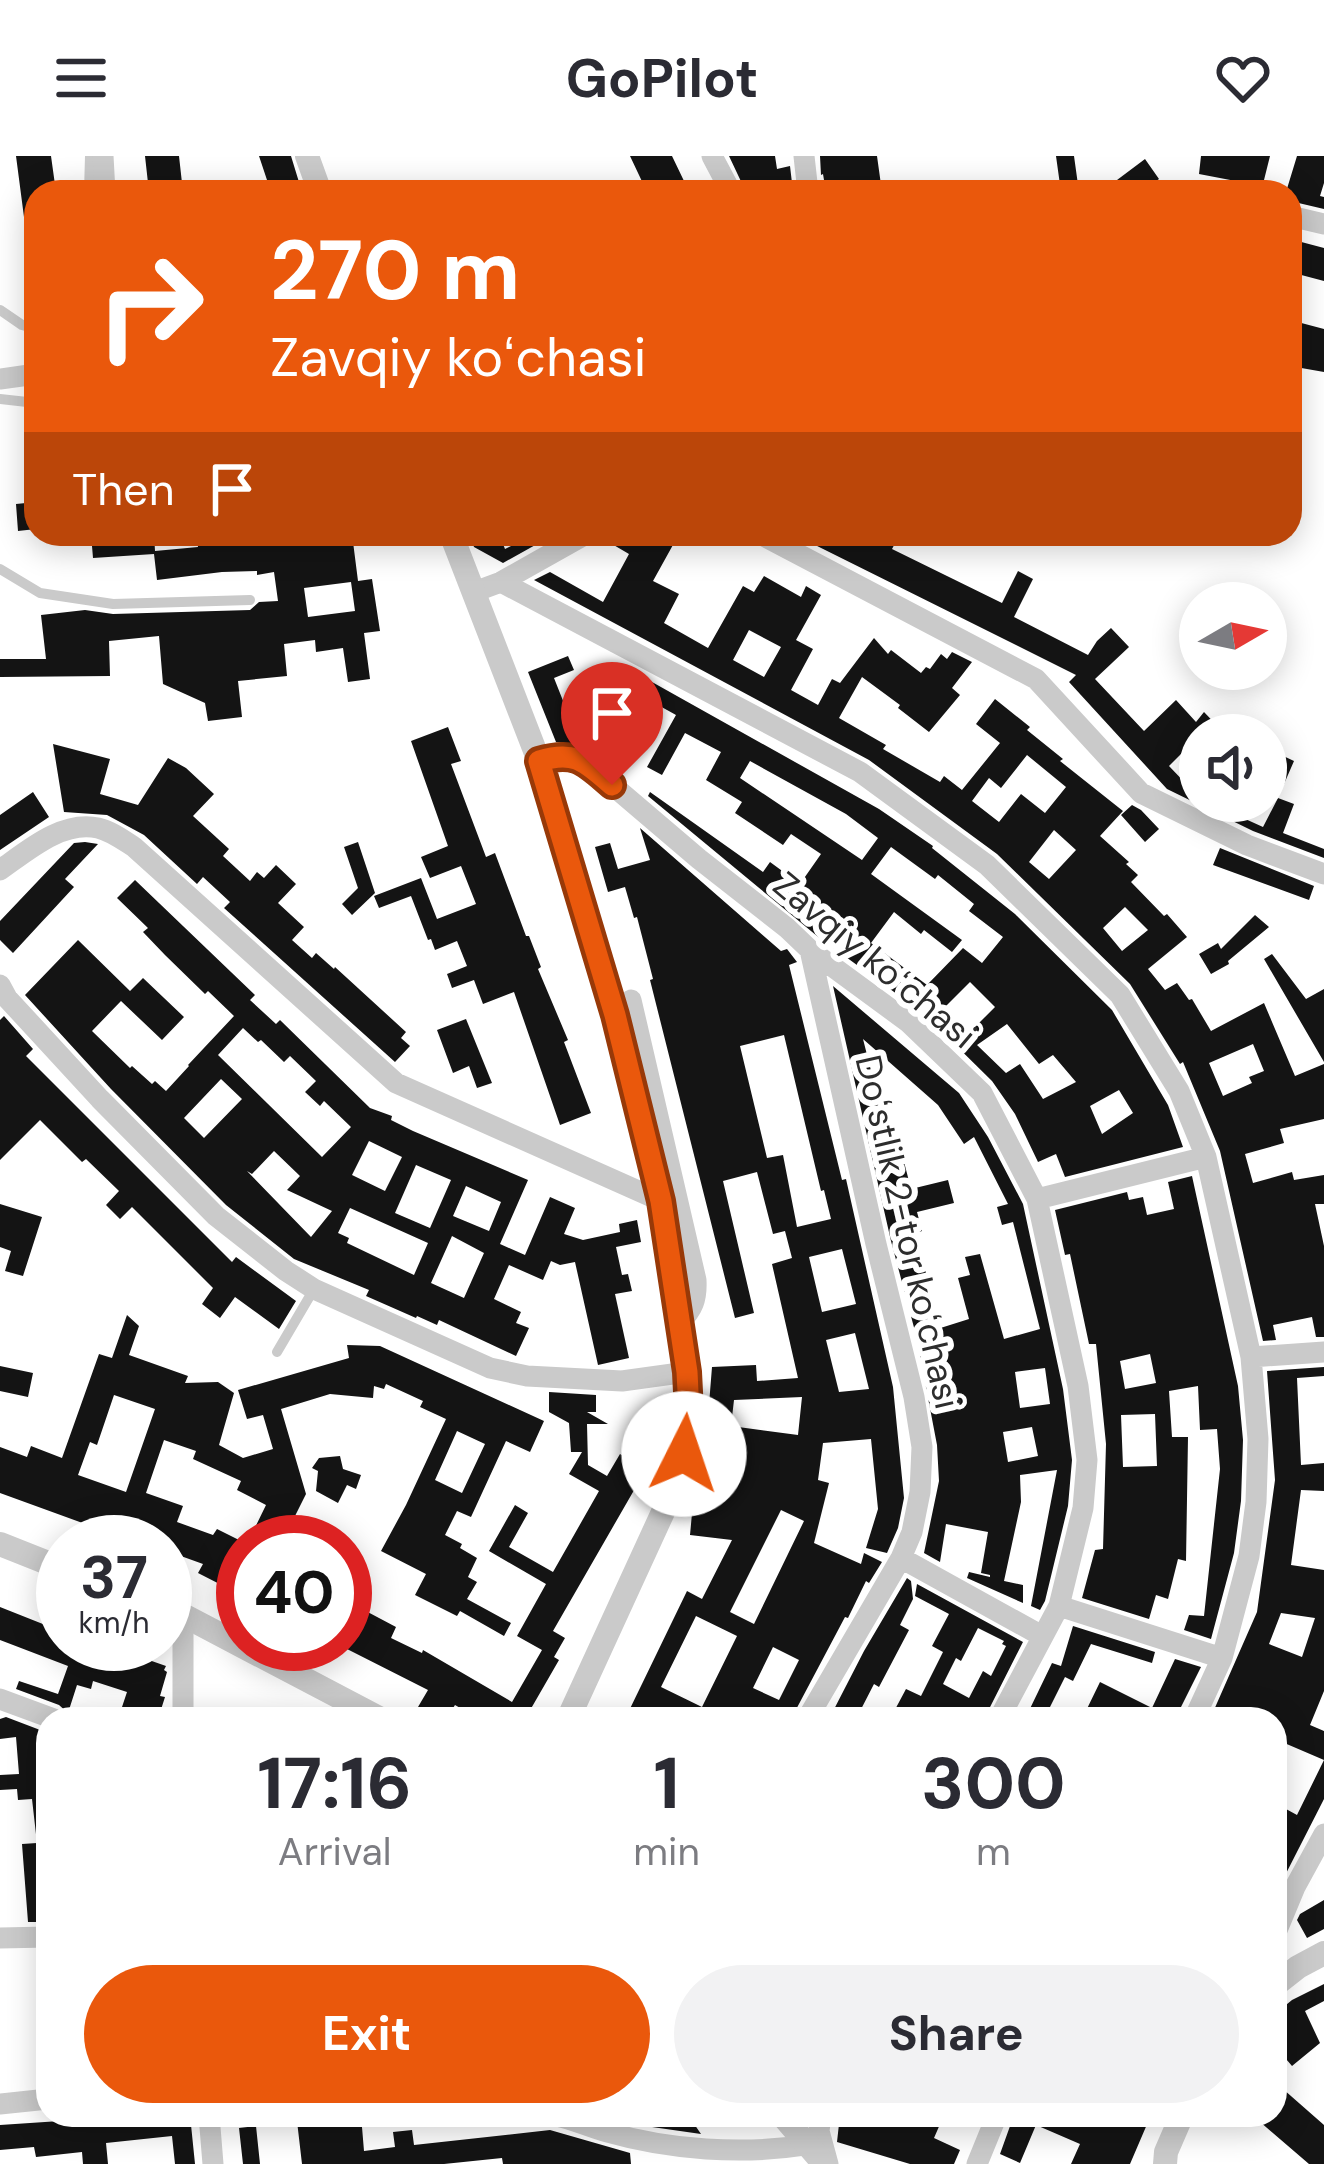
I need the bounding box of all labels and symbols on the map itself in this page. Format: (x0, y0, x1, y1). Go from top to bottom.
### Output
north arrow (1179, 582, 1287, 690)
pin (561, 662, 663, 785)
street label: Zavqiy koʻchasi (764, 861, 986, 1059)
street label: Doʻstlik 2-tor koʻchasi (844, 1050, 972, 1414)
position arrow (621, 1391, 747, 1517)
speed limit sign: 40 (216, 1515, 372, 1671)

